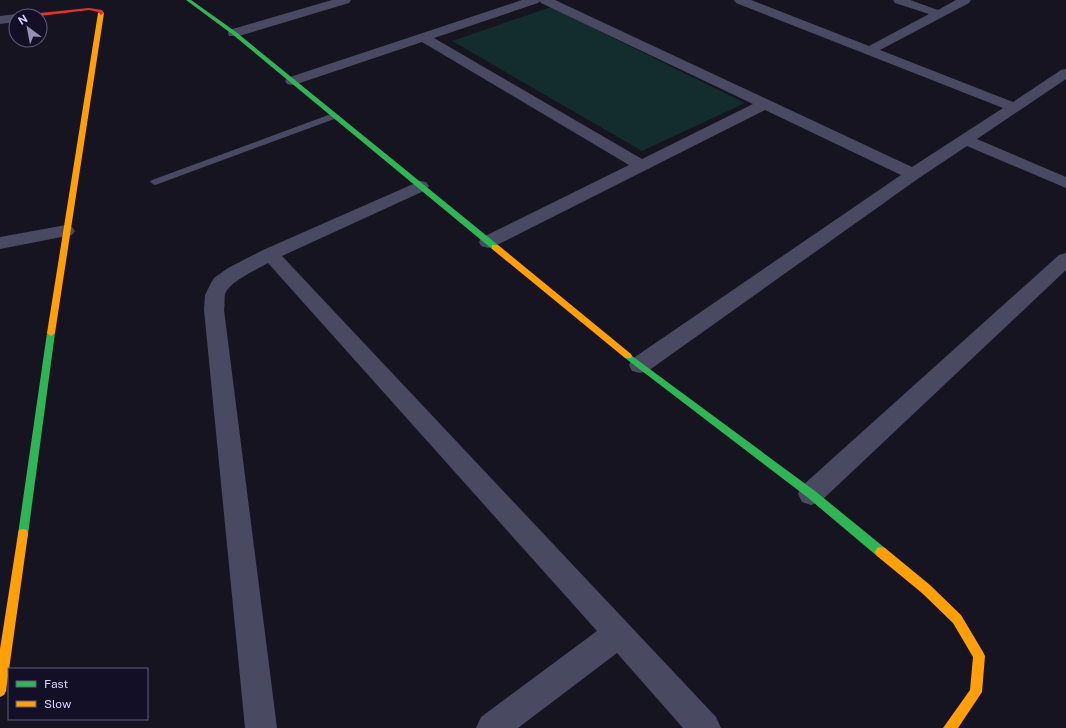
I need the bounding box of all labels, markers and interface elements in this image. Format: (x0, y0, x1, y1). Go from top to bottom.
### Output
north arrow (8, 8, 48, 48)
text: N (16, 12, 30, 27)
legend (8, 668, 148, 720)
text: Fast (44, 677, 69, 691)
text: Slow (44, 697, 72, 711)

